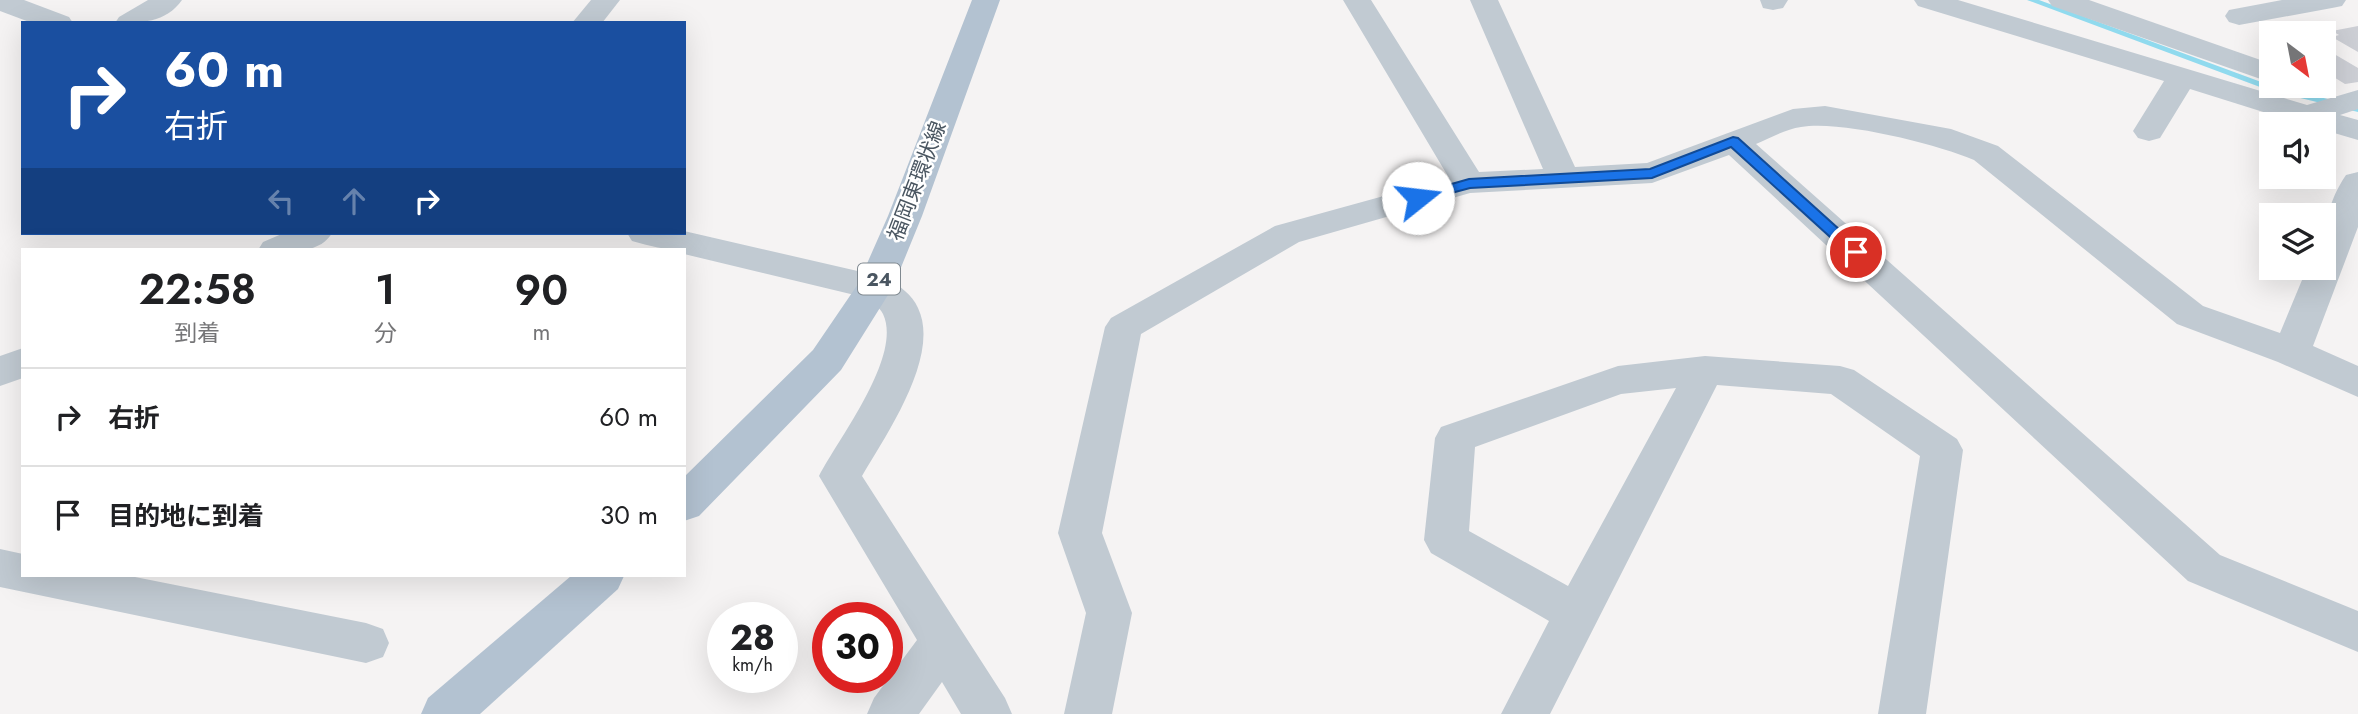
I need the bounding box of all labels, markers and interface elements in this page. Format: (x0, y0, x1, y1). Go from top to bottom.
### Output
north arrow (2259, 21, 2336, 98)
map controls (2259, 21, 2336, 280)
text: 60 m (164, 35, 284, 105)
icon: right (49, 49, 140, 140)
text: 右折 (164, 103, 228, 149)
button: sound (2259, 112, 2336, 189)
street label: 福岡東環状線 (880, 117, 954, 245)
position arrow (1381, 161, 1455, 235)
icon: left (262, 182, 300, 220)
icon: ahead (335, 182, 373, 220)
icon: right (408, 182, 446, 220)
button: layers (2259, 203, 2336, 280)
pin (1826, 222, 1886, 282)
icon: arrive (1837, 233, 1875, 271)
text: 22:58 (139, 259, 256, 320)
text: 1 (375, 259, 396, 320)
text: 90 (514, 260, 568, 321)
road number: 24 (858, 264, 900, 294)
text: m (532, 315, 550, 349)
text: 到着 (174, 316, 220, 350)
text: 分 (374, 316, 397, 350)
icon: right (49, 398, 87, 436)
text: 60 m (599, 398, 658, 436)
text: 右折 (108, 399, 160, 437)
icon: arrive (49, 496, 87, 534)
text: 30 m (600, 496, 658, 534)
text: 目的地に到着 (108, 497, 264, 535)
speed limit sign: 30 (812, 602, 903, 693)
text: 28 (730, 613, 775, 663)
text: km/h (732, 652, 773, 678)

